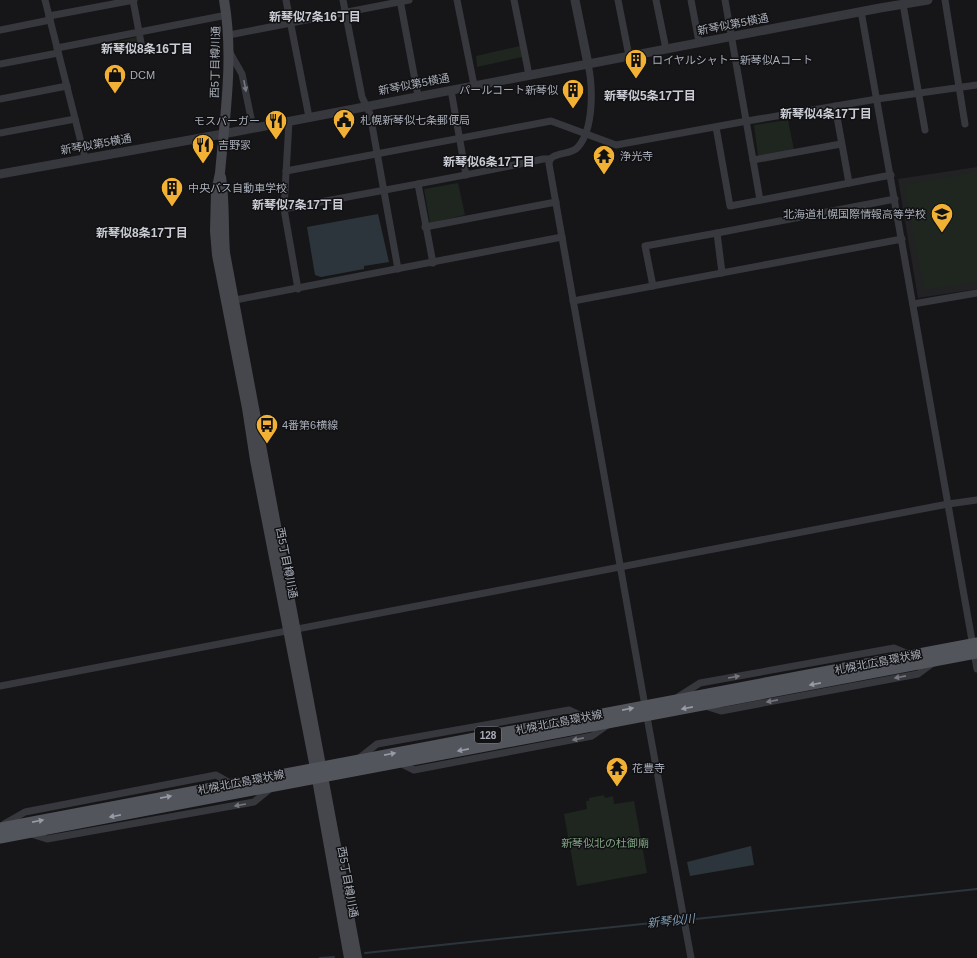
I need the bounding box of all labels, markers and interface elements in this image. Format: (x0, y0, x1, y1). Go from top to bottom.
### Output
district label: 新琴似7条16丁目 (269, 10, 361, 24)
street label: 新琴似第5横通 (696, 11, 770, 37)
street label: 西5丁目樽川通 (208, 26, 222, 98)
district label: 新琴似8条16丁目 (101, 42, 193, 56)
building icon: ロイヤルシャトー新琴似Aコート (623, 47, 649, 80)
place label: ロイヤルシャトー新琴似Aコート (652, 54, 813, 66)
shop icon: DCM (102, 62, 128, 95)
place label: DCM (130, 69, 155, 81)
street label: 新琴似第5横通 (377, 71, 451, 97)
building icon: パールコート新琴似 (560, 77, 586, 110)
one-way arrow (242, 80, 248, 92)
place label: パールコート新琴似 (459, 84, 558, 96)
district label: 新琴似5条17丁目 (604, 89, 696, 103)
public building icon: 札幌新琴似七条郵便局 (331, 107, 357, 140)
district label: 新琴似4条17丁目 (780, 107, 872, 121)
restaurant icon: モスバーガー (263, 108, 289, 141)
place label: 札幌新琴似七条郵便局 (360, 114, 470, 126)
place label: モスバーガー (194, 115, 260, 127)
street label: 新琴似第5横通 (59, 132, 133, 156)
restaurant icon: 吉野家 (190, 132, 216, 165)
place label: 吉野家 (218, 139, 251, 151)
temple icon: 浄光寺 (591, 143, 617, 176)
place label: 浄光寺 (620, 150, 653, 162)
district label: 新琴似6条17丁目 (443, 155, 535, 169)
building icon: 中央バス自動車学校 (159, 175, 185, 208)
place label: 中央バス自動車学校 (188, 182, 287, 194)
district label: 新琴似7条17丁目 (252, 198, 344, 212)
school or university icon: 北海道札幌国際情報高等学校 (929, 201, 955, 234)
place label: 北海道札幌国際情報高等学校 (783, 208, 926, 220)
district label: 新琴似8条17丁目 (96, 226, 188, 240)
bus stop icon: 4番第6横線 (254, 412, 280, 445)
place label: 4番第6横線 (282, 419, 338, 431)
street label: 西5丁目樽川通 (274, 526, 300, 600)
street label: 札幌北広島環状線 (834, 648, 922, 676)
one-way arrow (728, 674, 740, 680)
one-way arrow (894, 675, 906, 681)
one-way arrow (809, 681, 821, 687)
one-way arrow (766, 699, 778, 705)
one-way arrow (681, 705, 693, 711)
one-way arrow (622, 706, 634, 712)
street label: 札幌北広島環状線 (515, 708, 603, 736)
road number: 128 (475, 727, 501, 743)
one-way arrow (572, 736, 584, 742)
one-way arrow (457, 748, 469, 754)
one-way arrow (384, 751, 396, 757)
temple icon: 花豊寺 (604, 755, 630, 788)
place label: 花豊寺 (632, 762, 665, 774)
street label: 札幌北広島環状線 (197, 768, 285, 796)
one-way arrow (160, 793, 172, 799)
one-way arrow (233, 802, 246, 808)
one-way arrow (109, 814, 121, 820)
one-way arrow (32, 817, 44, 823)
park label: 新琴似北の杜御廟 (561, 837, 649, 849)
street label: 西5丁目樽川通 (336, 845, 360, 919)
water label: 新琴似川 (646, 911, 698, 930)

